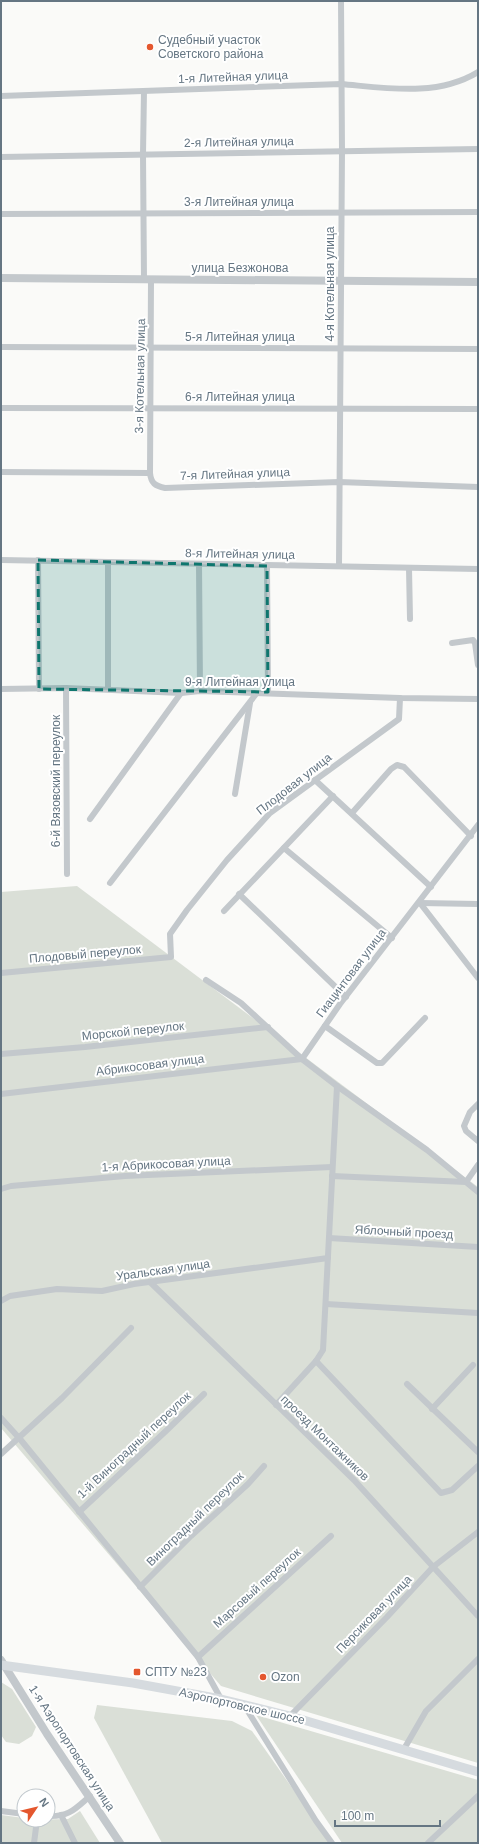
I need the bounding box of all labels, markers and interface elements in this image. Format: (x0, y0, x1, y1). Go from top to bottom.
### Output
place label: Судебный участок Советского района (158, 33, 264, 61)
marker: Судебный участок Советского района (145, 42, 155, 52)
street label: 1-я Литейная улица (178, 68, 288, 86)
street label: 2-я Литейная улица (184, 134, 294, 150)
street label: 3-я Литейная улица (184, 195, 294, 209)
street label: 4-я Котельная улица (323, 226, 337, 341)
street label: улица Безжонова (191, 261, 289, 275)
street label: 3-я Котельная улица (132, 318, 148, 434)
street label: 5-я Литейная улица (185, 330, 295, 344)
street label: 6-я Литейная улица (185, 390, 295, 404)
street label: 7-я Литейная улица (180, 465, 290, 483)
street label: 8-я Литейная улица (185, 546, 295, 562)
street label: 9-я Литейная улица (185, 675, 295, 689)
street label: 6-й Вязовский переулок (49, 714, 63, 847)
street label: Плодовая улица (254, 750, 335, 818)
street label: Гиацинтовая улица (313, 926, 389, 1020)
street label: Плодовый переулок (29, 942, 142, 966)
street label: Морской переулок (81, 1019, 186, 1043)
street label: Абрикосовая улица (95, 1051, 205, 1079)
street label: 1-я Абрикосовая улица (101, 1154, 231, 1174)
street label: Яблочный проезд (354, 1222, 454, 1242)
street label: Уральская улица (115, 1256, 211, 1284)
street label: 1-й Виноградный переулок (74, 1388, 194, 1501)
street label: проезд Монтажников (278, 1392, 372, 1484)
street label: Виноградный переулок (144, 1469, 247, 1569)
street label: Марсовый переулок (211, 1545, 304, 1631)
street label: Персиковая улица (333, 1572, 415, 1656)
place label: СПТУ №23 (145, 1665, 207, 1679)
marker: СПТУ №23 (132, 1667, 142, 1677)
place label: Ozon (271, 1670, 300, 1684)
marker: Ozon (258, 1672, 268, 1682)
street label: 1-я Аэропортовская улица (26, 1682, 118, 1814)
street label: Аэропортовское шоссе (178, 1685, 307, 1727)
north arrow (16, 1788, 56, 1828)
text: N (37, 1796, 51, 1809)
scale bar (335, 1802, 440, 1828)
text: 100 m (341, 1809, 374, 1823)

